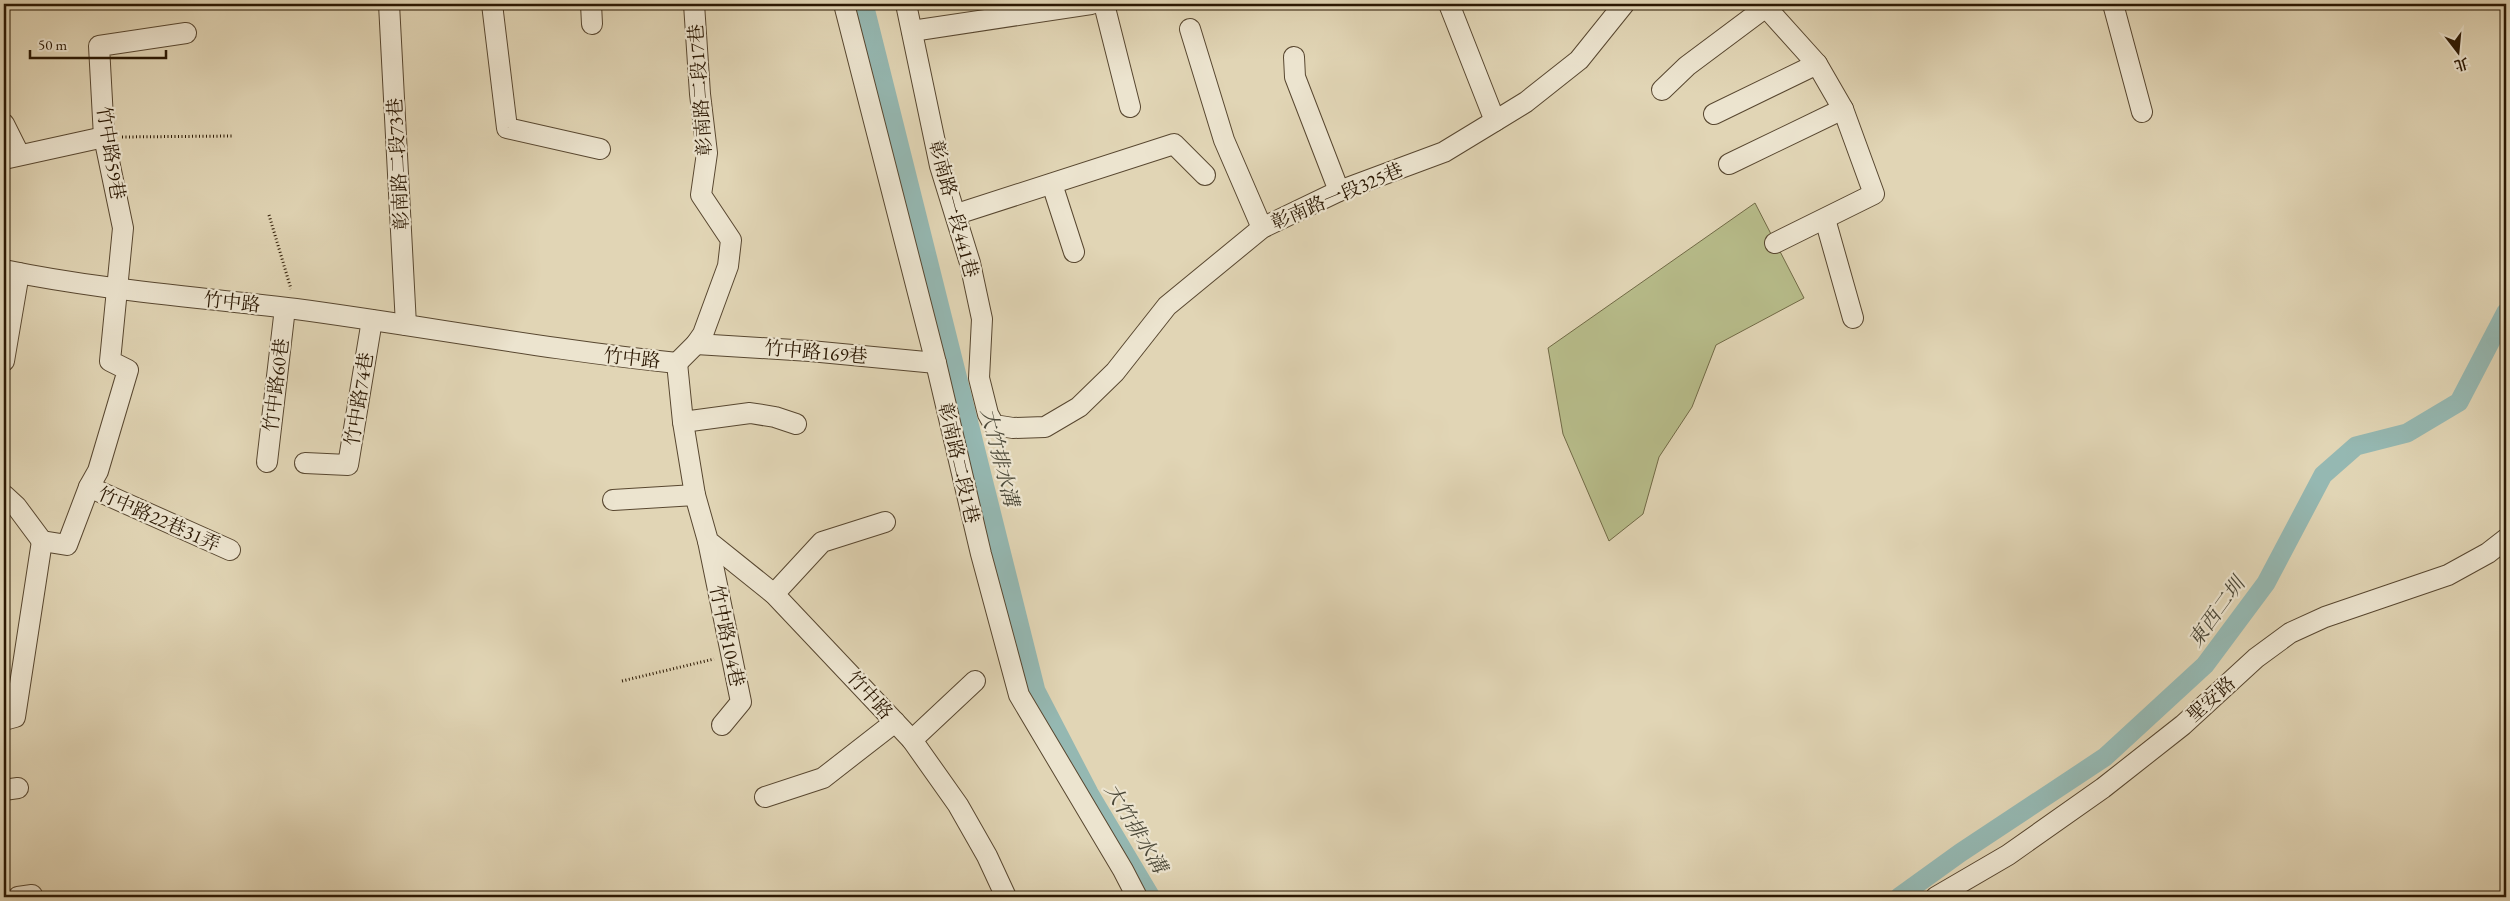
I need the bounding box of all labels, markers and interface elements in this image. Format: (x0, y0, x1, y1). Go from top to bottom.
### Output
street label: 彰南路二段17巷 (683, 23, 717, 157)
scale bar (30, 28, 166, 60)
north arrow (2432, 28, 2482, 78)
text: 50 m (38, 35, 67, 54)
text: 北 (2452, 54, 2471, 75)
street label: 彰南路二段73巷 (382, 97, 414, 231)
street label: 竹中路59巷 (91, 104, 131, 202)
street label: 彰南路一段441巷 (924, 137, 984, 281)
street label: 彰南路一段325巷 (1267, 157, 1407, 235)
street label: 竹中路 (202, 287, 262, 317)
street label: 竹中路169巷 (763, 335, 869, 369)
street label: 竹中路60巷 (258, 337, 294, 433)
street label: 竹中路 (602, 343, 662, 373)
street label: 竹中路74巷 (339, 350, 379, 448)
street label: 彰南路二段1巷 (933, 400, 985, 526)
water label: 大竹排水溝 (975, 405, 1025, 512)
street label: 竹中路22巷31弄 (94, 481, 224, 557)
water label: 東西二圳 (2182, 570, 2252, 652)
street label: 竹中路104巷 (704, 583, 750, 689)
street label: 竹中路 (842, 665, 898, 725)
street label: 聖安路 (2181, 671, 2241, 727)
water label: 大竹排水溝 (1099, 778, 1174, 880)

